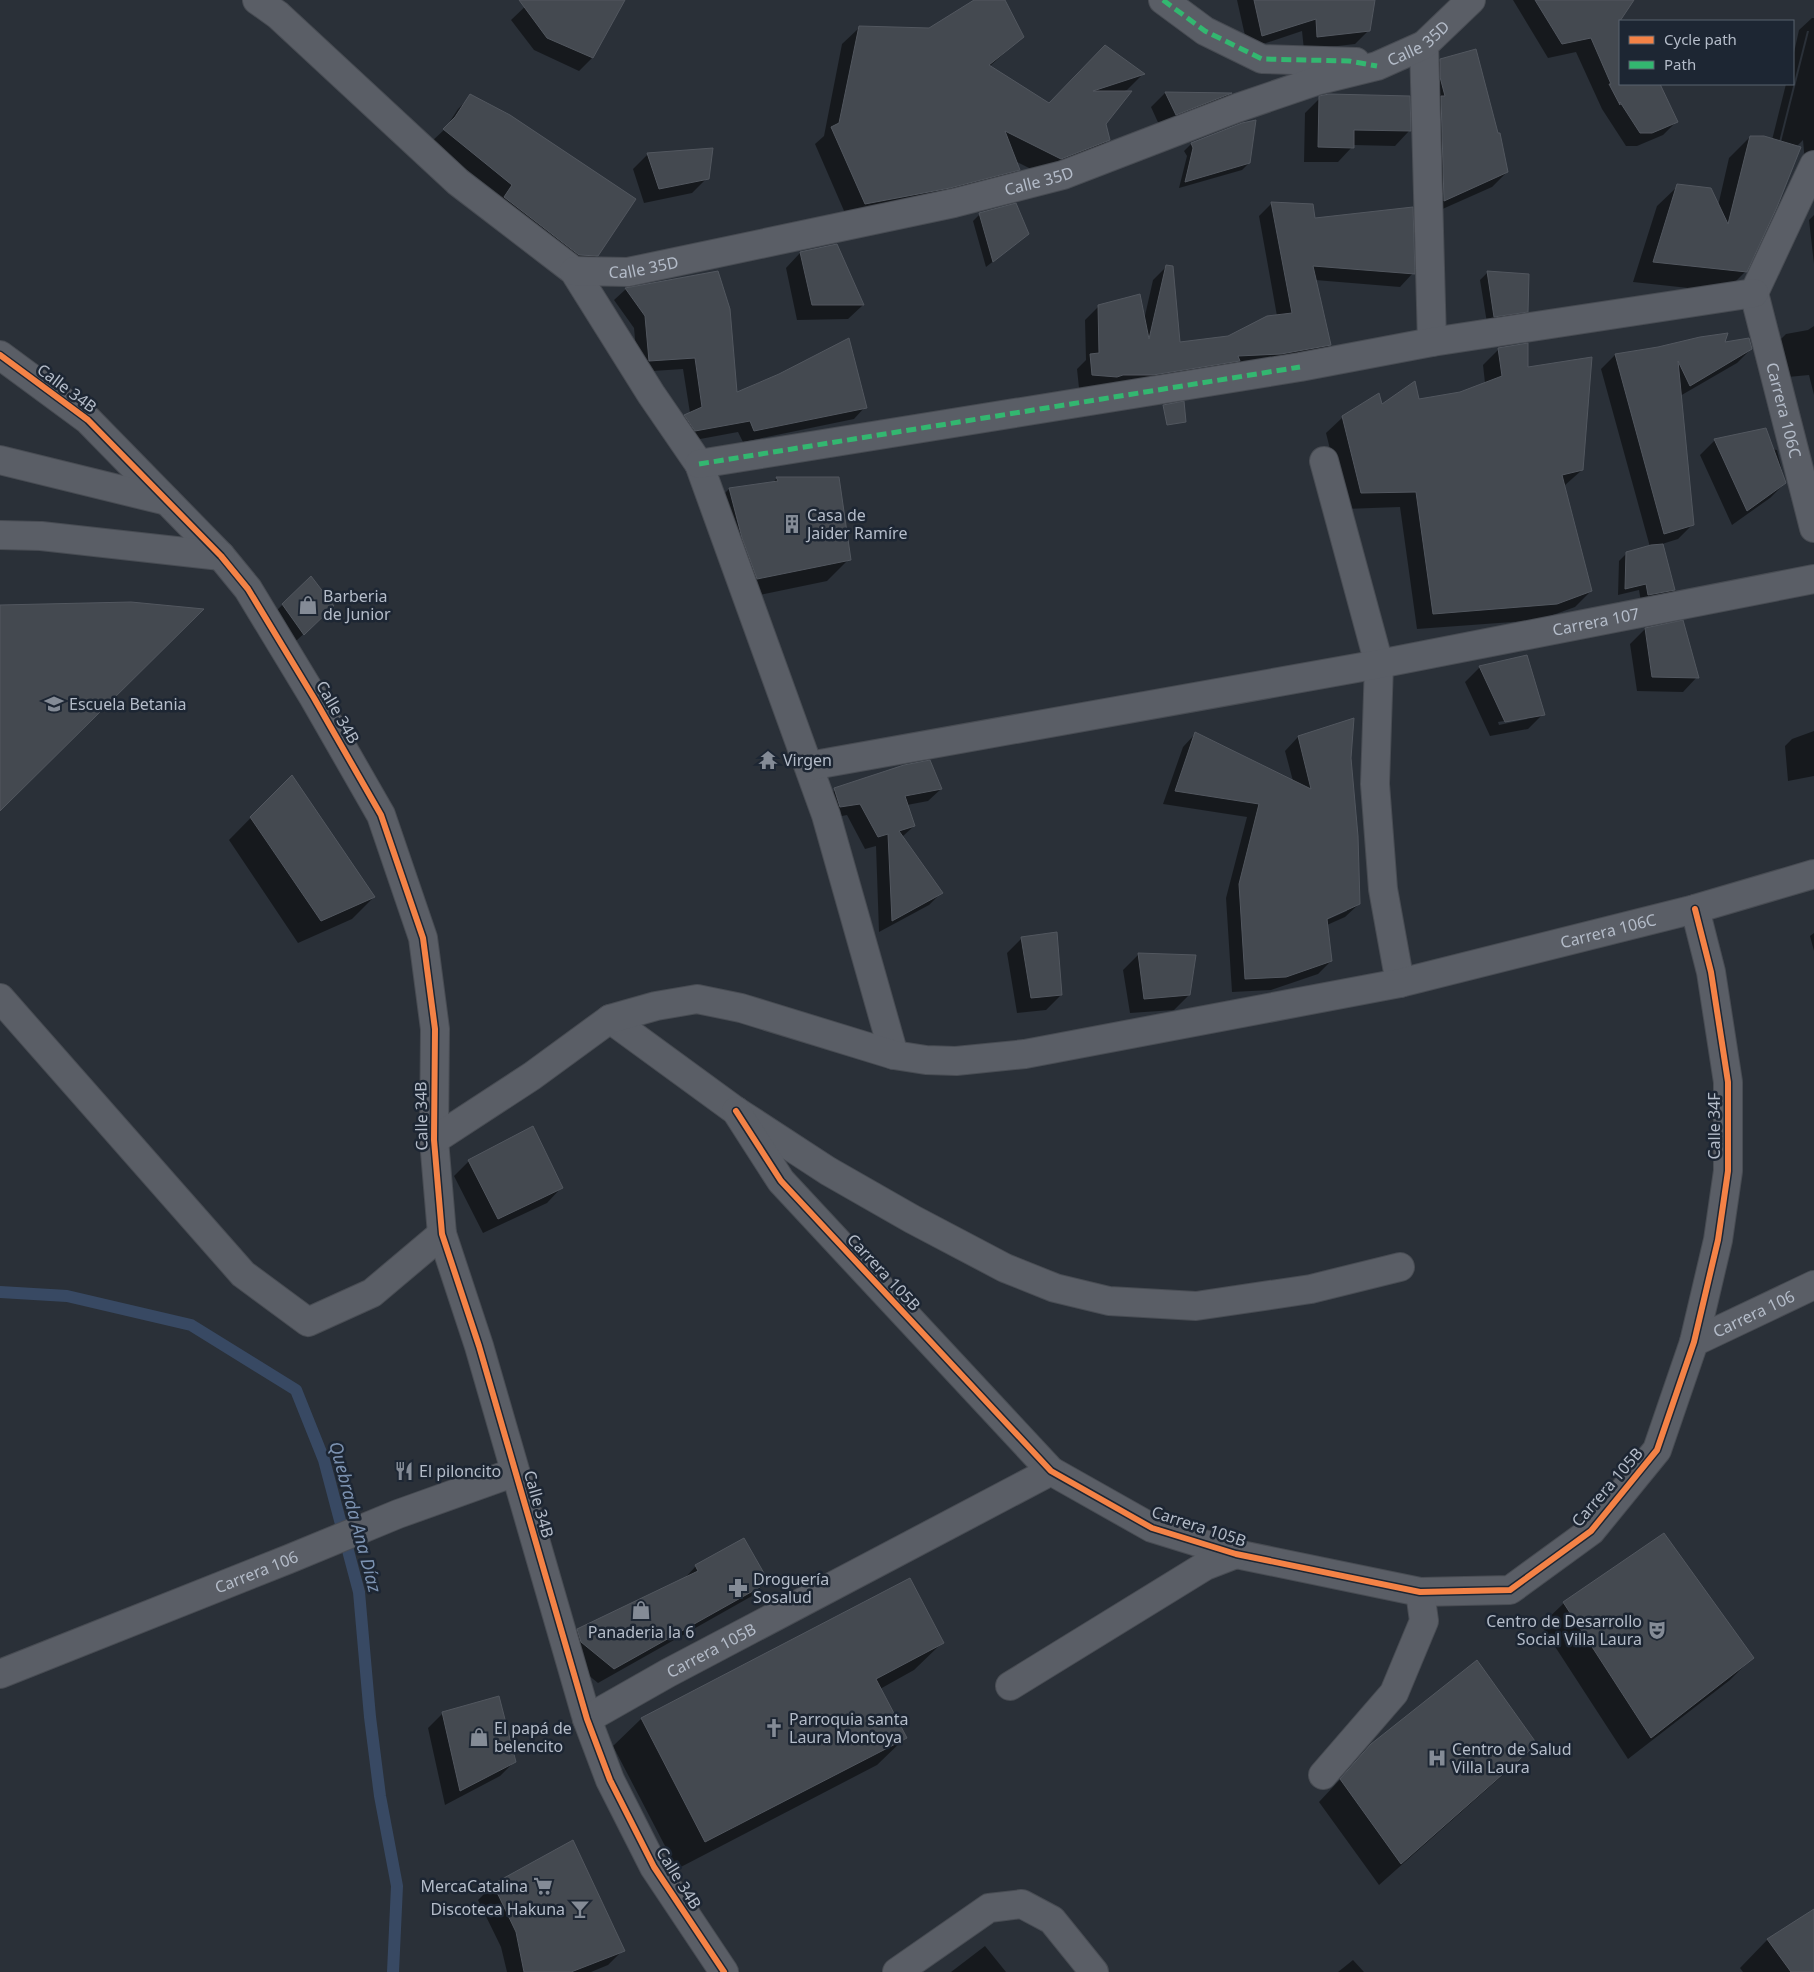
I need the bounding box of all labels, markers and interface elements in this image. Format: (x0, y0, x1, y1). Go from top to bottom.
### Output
street label: Calle 35D (1384, 15, 1454, 71)
legend (1619, 20, 1794, 85)
text: Cycle path (1664, 29, 1737, 49)
text: Path (1664, 54, 1696, 74)
street label: Calle 35D (1002, 161, 1077, 201)
street label: Calle 35D (608, 251, 680, 283)
street label: Calle 34B (33, 358, 101, 418)
street label: Carrera 106C (1761, 360, 1807, 460)
place label: Casa de Jaider Ramíre (805, 504, 907, 544)
building icon: Casa de Jaider Ramíre (781, 513, 803, 535)
place label: Barberia de Junior (323, 585, 391, 625)
shop icon: Barberia de Junior (297, 594, 319, 616)
street label: Carrera 107 (1551, 602, 1641, 641)
street label: Calle 34B (311, 677, 365, 747)
school or university icon: Escuela Betania (43, 693, 65, 715)
place label: Escuela Betania (69, 693, 187, 715)
temple icon: Virgen (757, 749, 779, 771)
place label: Virgen (783, 749, 832, 771)
street label: Carrera 106C (1558, 908, 1658, 953)
street label: Calle 34B (409, 1081, 433, 1151)
street label: Calle 34F (1703, 1092, 1725, 1160)
street label: Carrera 105B (842, 1229, 926, 1315)
street label: Carrera 106 (1709, 1285, 1798, 1342)
water label: Quebrada Ana Díaz (324, 1439, 388, 1595)
street label: Carrera 105B (1566, 1443, 1648, 1531)
restaurant icon: El piloncito (393, 1460, 415, 1482)
place label: El piloncito (419, 1460, 501, 1482)
street label: Calle 34B (519, 1468, 559, 1540)
street label: Carrera 105B (1149, 1500, 1249, 1552)
street label: Carrera 106 (212, 1545, 301, 1598)
place label: Droguería Sosalud (753, 1568, 829, 1608)
pharmacy icon: Droguería Sosalud (727, 1577, 749, 1599)
shop icon: Panaderia la 6 (630, 1599, 652, 1621)
place label: Centro de Desarrollo Social Villa Laura (1486, 1610, 1642, 1650)
street label: Carrera 105B (663, 1618, 760, 1683)
theatre icon: Centro de Desarrollo Social Villa Laura (1646, 1619, 1668, 1641)
place label: Panaderia la 6 (588, 1621, 694, 1643)
place label: Parroquia santa Laura Montoya (789, 1708, 909, 1748)
place label: El papá de belencito (494, 1717, 572, 1757)
church icon: Parroquia santa Laura Montoya (763, 1717, 785, 1739)
shop icon: El papá de belencito (468, 1726, 490, 1748)
place label: Centro de Salud Villa Laura (1452, 1738, 1572, 1778)
hospital icon: Centro de Salud Villa Laura (1426, 1747, 1448, 1769)
street label: Calle 34B (651, 1843, 707, 1913)
place label: MercaCatalina (421, 1875, 528, 1897)
supermarket icon: MercaCatalina (532, 1875, 554, 1897)
place label: Discoteca Hakuna (430, 1898, 565, 1920)
bar icon: Discoteca Hakuna (569, 1898, 591, 1920)

